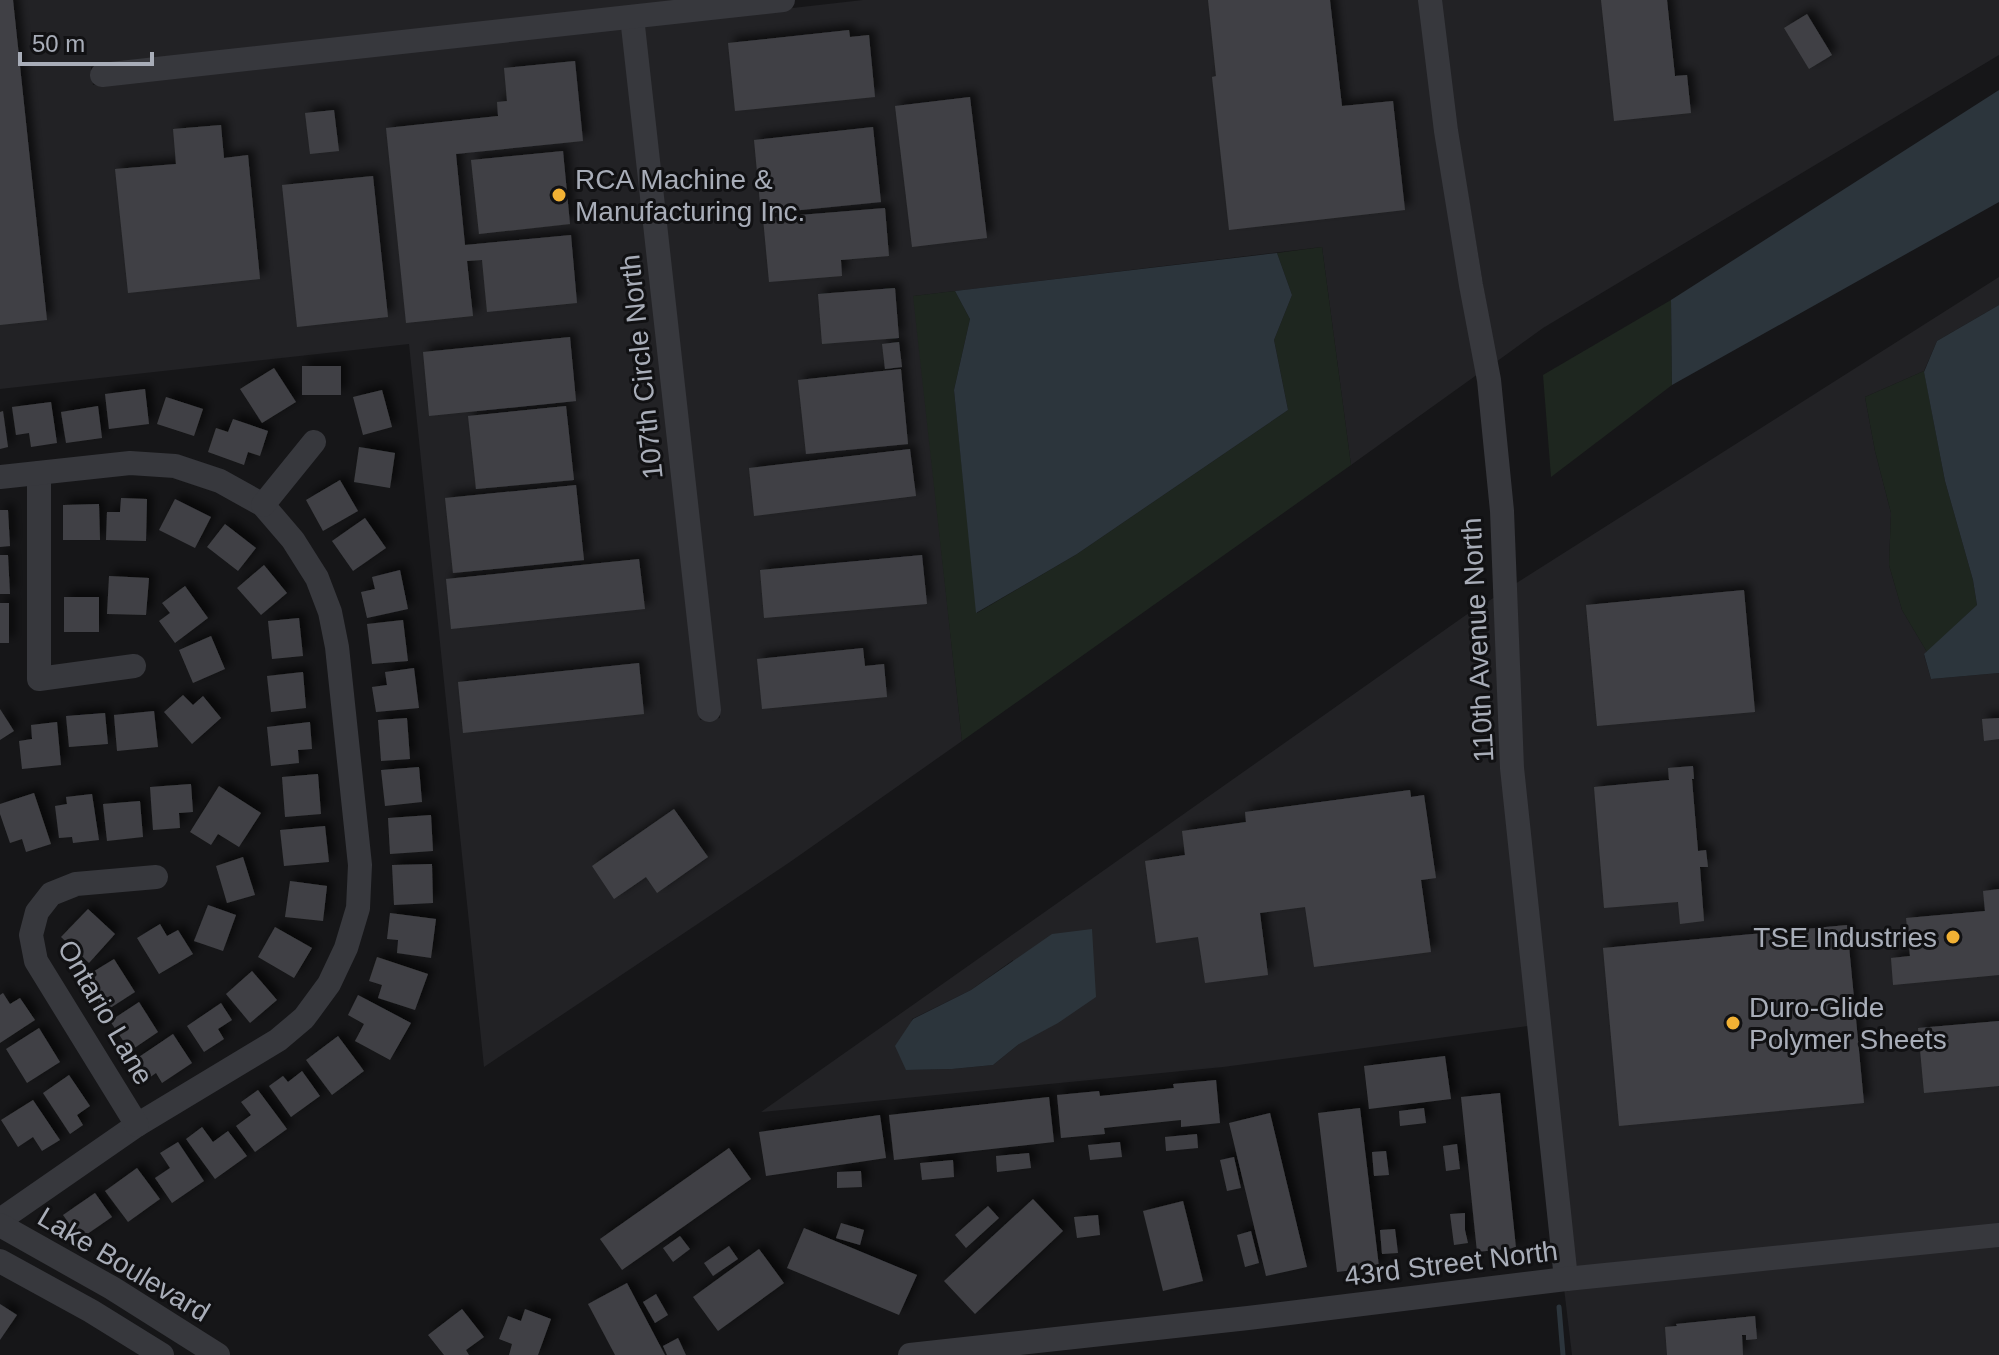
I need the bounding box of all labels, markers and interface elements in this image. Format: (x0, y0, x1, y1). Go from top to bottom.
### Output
scale bar (20, 16, 152, 66)
text: 50 m (32, 30, 85, 57)
place label: RCA Machine & Manufacturing Inc. (575, 164, 805, 227)
marker: RCA Machine & Manufacturing Inc. (550, 186, 568, 204)
street label: 107th Circle North (614, 253, 669, 481)
street label: 110th Avenue North (1456, 517, 1499, 763)
place label: TSE Industries (1753, 922, 1937, 953)
marker: TSE Industries (1944, 928, 1962, 946)
street label: Ontario Lane (52, 934, 159, 1090)
place label: Duro-Glide Polymer Sheets (1749, 992, 1947, 1055)
marker: Duro-Glide Polymer Sheets (1724, 1014, 1742, 1032)
street label: Lake Boulevard (32, 1201, 215, 1328)
street label: 43rd Street North (1343, 1235, 1560, 1292)

